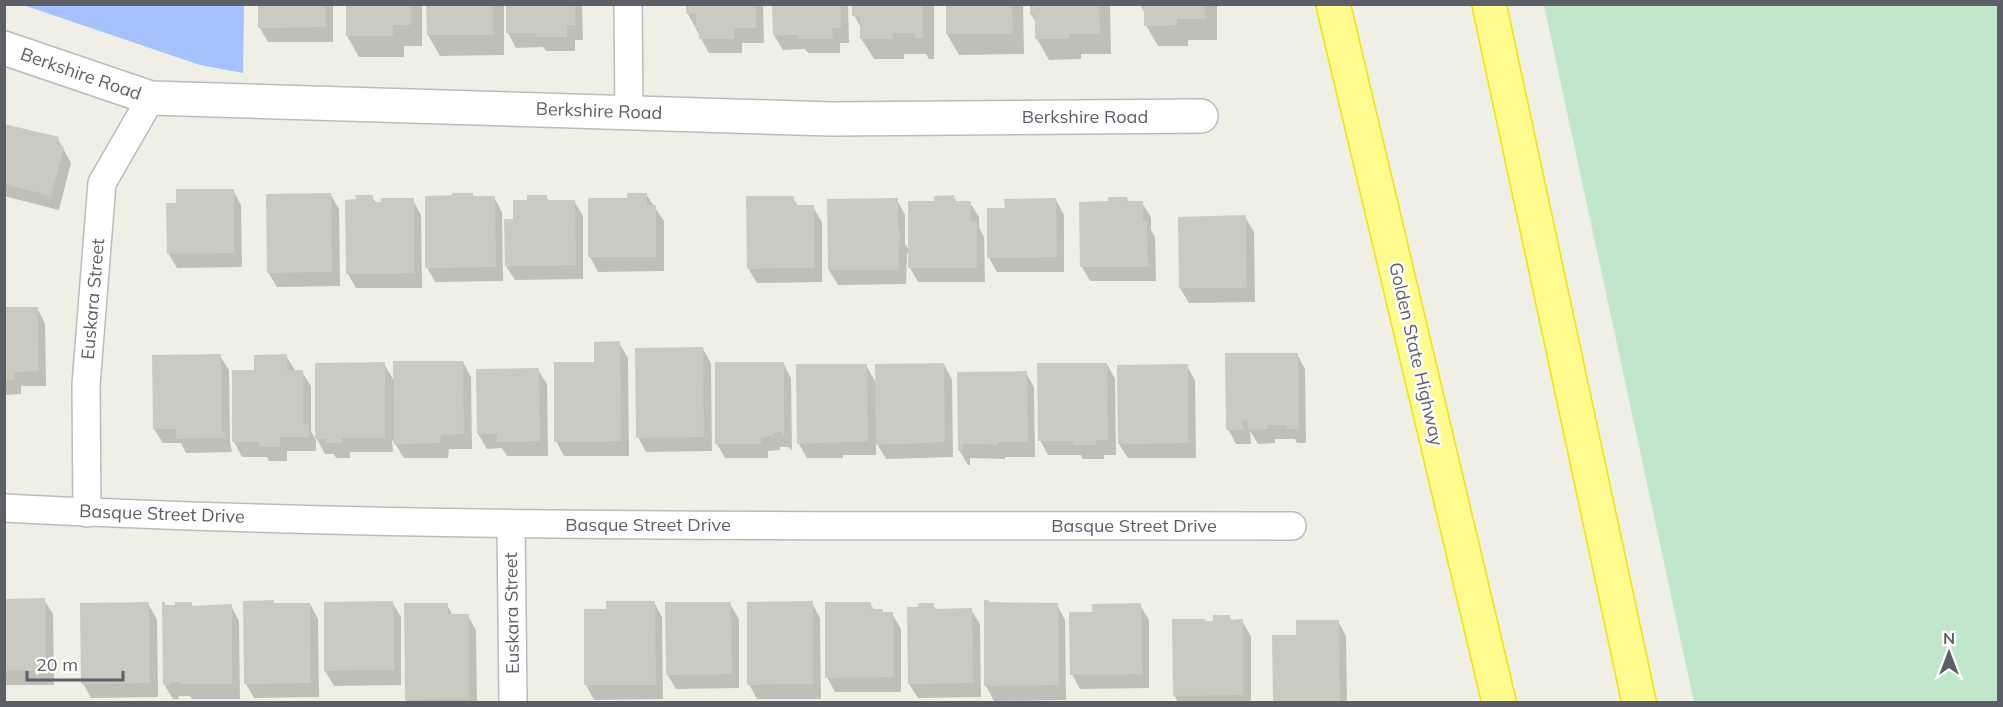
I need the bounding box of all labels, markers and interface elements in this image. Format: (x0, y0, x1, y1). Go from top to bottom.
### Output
street label: Berkshire Road (18, 42, 145, 105)
street label: Berkshire Road (535, 97, 663, 124)
street label: Berkshire Road (1022, 105, 1148, 128)
street label: Euskara Street (76, 237, 109, 361)
street label: Golden State Highway (1384, 260, 1449, 448)
street label: Basque Street Drive (79, 499, 245, 528)
street label: Basque Street Drive (565, 513, 731, 536)
street label: Basque Street Drive (1051, 514, 1217, 537)
street label: Euskara Street (499, 552, 524, 674)
north arrow (1919, 623, 1979, 683)
text: N (1943, 628, 1955, 648)
scale bar (27, 644, 123, 682)
text: 20 m (36, 653, 78, 676)

